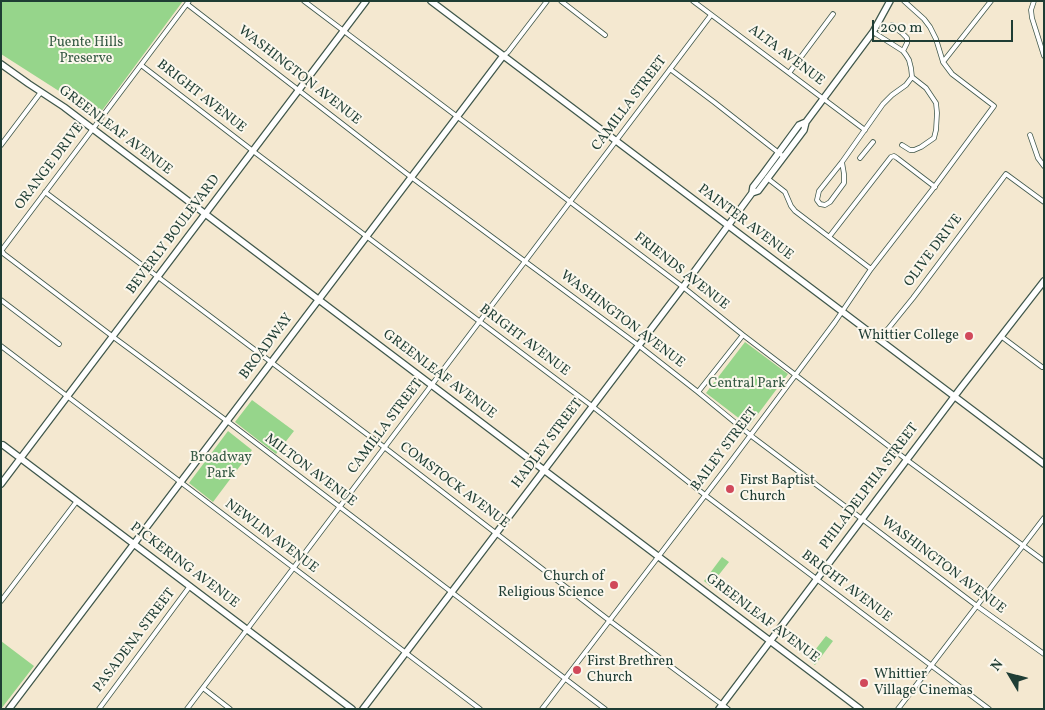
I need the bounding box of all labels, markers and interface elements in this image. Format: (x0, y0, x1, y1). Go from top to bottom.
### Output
scale bar (875, 10, 1016, 42)
text: 200 m (880, 18, 923, 39)
street label: ALTA AVENUE (745, 22, 827, 90)
street label: WASHINGTON AVENUE (234, 23, 364, 129)
park label: Puente Hills Preserve (49, 35, 123, 68)
street label: CAMILLA STREET (589, 53, 671, 155)
street label: BRIGHT AVENUE (153, 57, 249, 137)
street label: GREENLEAF AVENUE (55, 83, 175, 179)
street label: ORANGE DRIVE (12, 120, 88, 214)
street label: BEVERLY BOULEVARD (124, 172, 224, 298)
street label: PAINTER AVENUE (694, 182, 796, 264)
street label: OLIVE DRIVE (901, 211, 967, 291)
street label: FRIENDS AVENUE (630, 230, 732, 314)
street label: WASHINGTON AVENUE (557, 268, 687, 372)
street label: BRIGHT AVENUE (476, 302, 572, 380)
street label: BROADWAY (237, 311, 297, 383)
street label: GREENLEAF AVENUE (379, 327, 499, 423)
place label: Whittier College (858, 328, 959, 344)
marker: Whittier College (963, 330, 975, 342)
street label: CAMILLA STREET (345, 376, 427, 478)
park label: Central Park (708, 376, 786, 392)
street label: HADLEY STREET (509, 396, 587, 492)
street label: BAILEY STREET (688, 405, 762, 495)
street label: PHILADELPHIA STREET (817, 421, 923, 553)
street label: MILTON AVENUE (261, 431, 359, 511)
street label: COMSTOCK AVENUE (396, 439, 512, 533)
park label: Broadway Park (190, 450, 252, 482)
place label: First Baptist Church (740, 473, 815, 506)
marker: First Baptist Church (724, 483, 736, 495)
street label: NEWLIN AVENUE (221, 496, 321, 578)
street label: WASHINGTON AVENUE (878, 514, 1008, 618)
street label: PICKERING AVENUE (126, 520, 242, 612)
street label: BRIGHT AVENUE (798, 548, 894, 626)
place label: Church of Religious Science (498, 569, 604, 602)
street label: GREENLEAF AVENUE (702, 571, 822, 667)
marker: Church of Religious Science (608, 579, 620, 591)
street label: PASADENA STREET (91, 586, 179, 696)
north arrow (985, 650, 1035, 700)
place label: First Brethren Church (587, 654, 674, 686)
text: N (987, 656, 1008, 675)
marker: First Brethren Church (571, 664, 583, 676)
place label: Whittier Village Cinemas (874, 667, 973, 700)
marker: Whittier Village Cinemas (858, 677, 870, 689)

